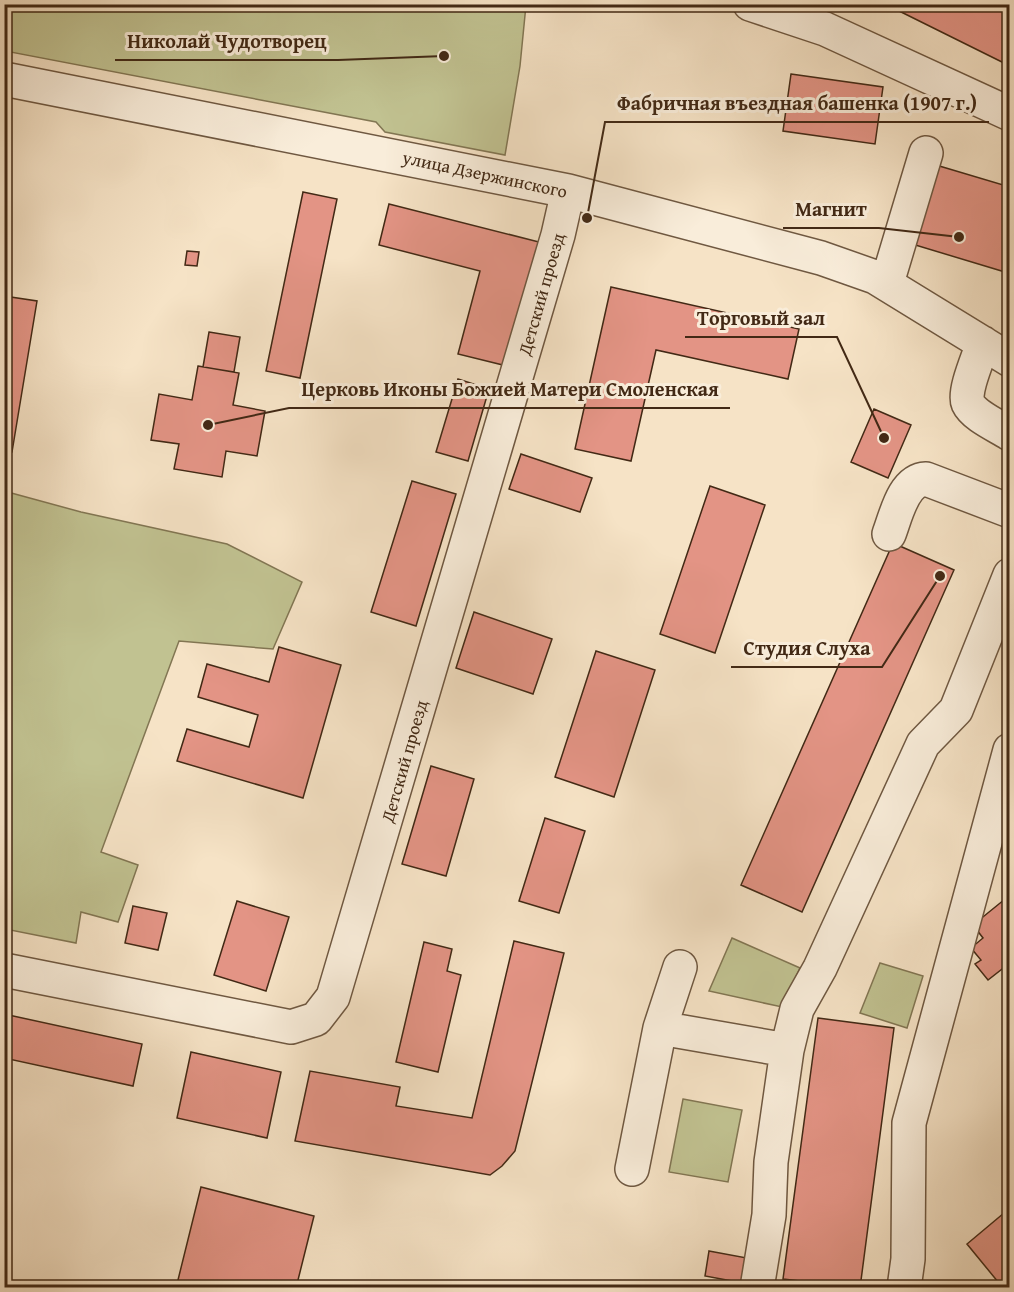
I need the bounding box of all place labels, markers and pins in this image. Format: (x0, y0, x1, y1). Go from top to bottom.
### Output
callout: Николай Чудотворец (115, 22, 338, 60)
callout: Фабричная въездная башенка (1907 г.) (605, 84, 989, 122)
callout: Магнит (783, 190, 879, 228)
callout: Торговый зал (685, 299, 837, 337)
callout: Церковь Иконы Божией Матери Смоленская (289, 370, 730, 408)
callout: Студия Слуха (731, 629, 882, 667)

